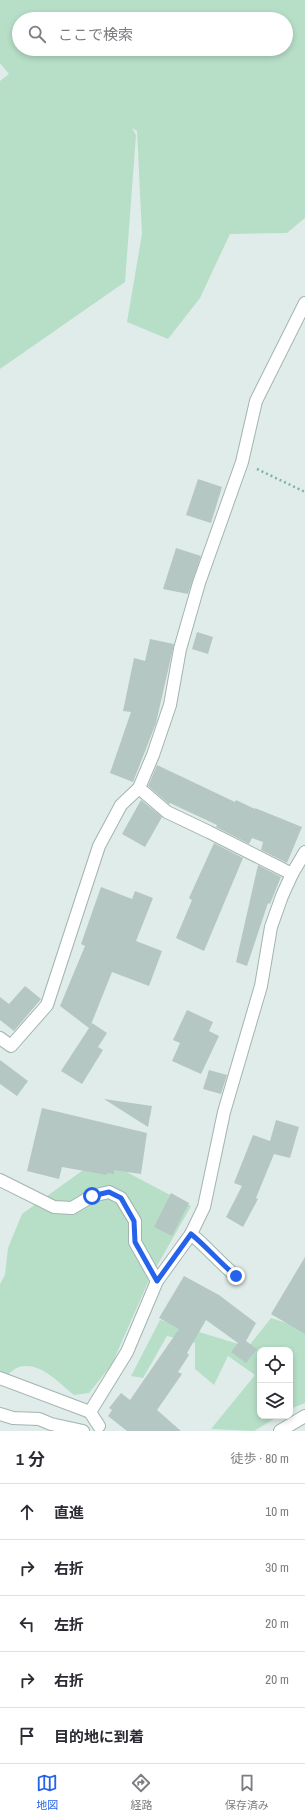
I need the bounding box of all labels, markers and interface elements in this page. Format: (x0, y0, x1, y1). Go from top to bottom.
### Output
search box (12, 12, 293, 56)
icon: search (26, 23, 48, 45)
text: ここで検索 (58, 24, 133, 45)
route start (83, 1187, 101, 1205)
route end (227, 1267, 245, 1285)
map controls (257, 1347, 293, 1419)
button: locate (257, 1347, 293, 1383)
button: layers (257, 1383, 293, 1419)
text: 1 分 (16, 1447, 45, 1470)
text: 徒歩 · 80 m (230, 1450, 289, 1467)
icon: ahead (16, 1501, 38, 1523)
text: 直進 (54, 1502, 84, 1523)
text: 10 m (265, 1503, 289, 1520)
icon: right (16, 1557, 38, 1579)
text: 右折 (54, 1558, 84, 1579)
text: 30 m (265, 1559, 289, 1576)
icon: left (16, 1613, 38, 1635)
text: 左折 (54, 1614, 84, 1635)
text: 20 m (265, 1615, 289, 1632)
icon: right (16, 1669, 38, 1691)
text: 右折 (54, 1670, 84, 1691)
text: 20 m (265, 1671, 289, 1688)
icon: arrive (16, 1725, 38, 1747)
text: 目的地に到着 (54, 1726, 144, 1747)
tab: 地図 (36, 1772, 58, 1812)
tab: 経路 (130, 1772, 152, 1812)
tab: 保存済み (225, 1772, 269, 1812)

